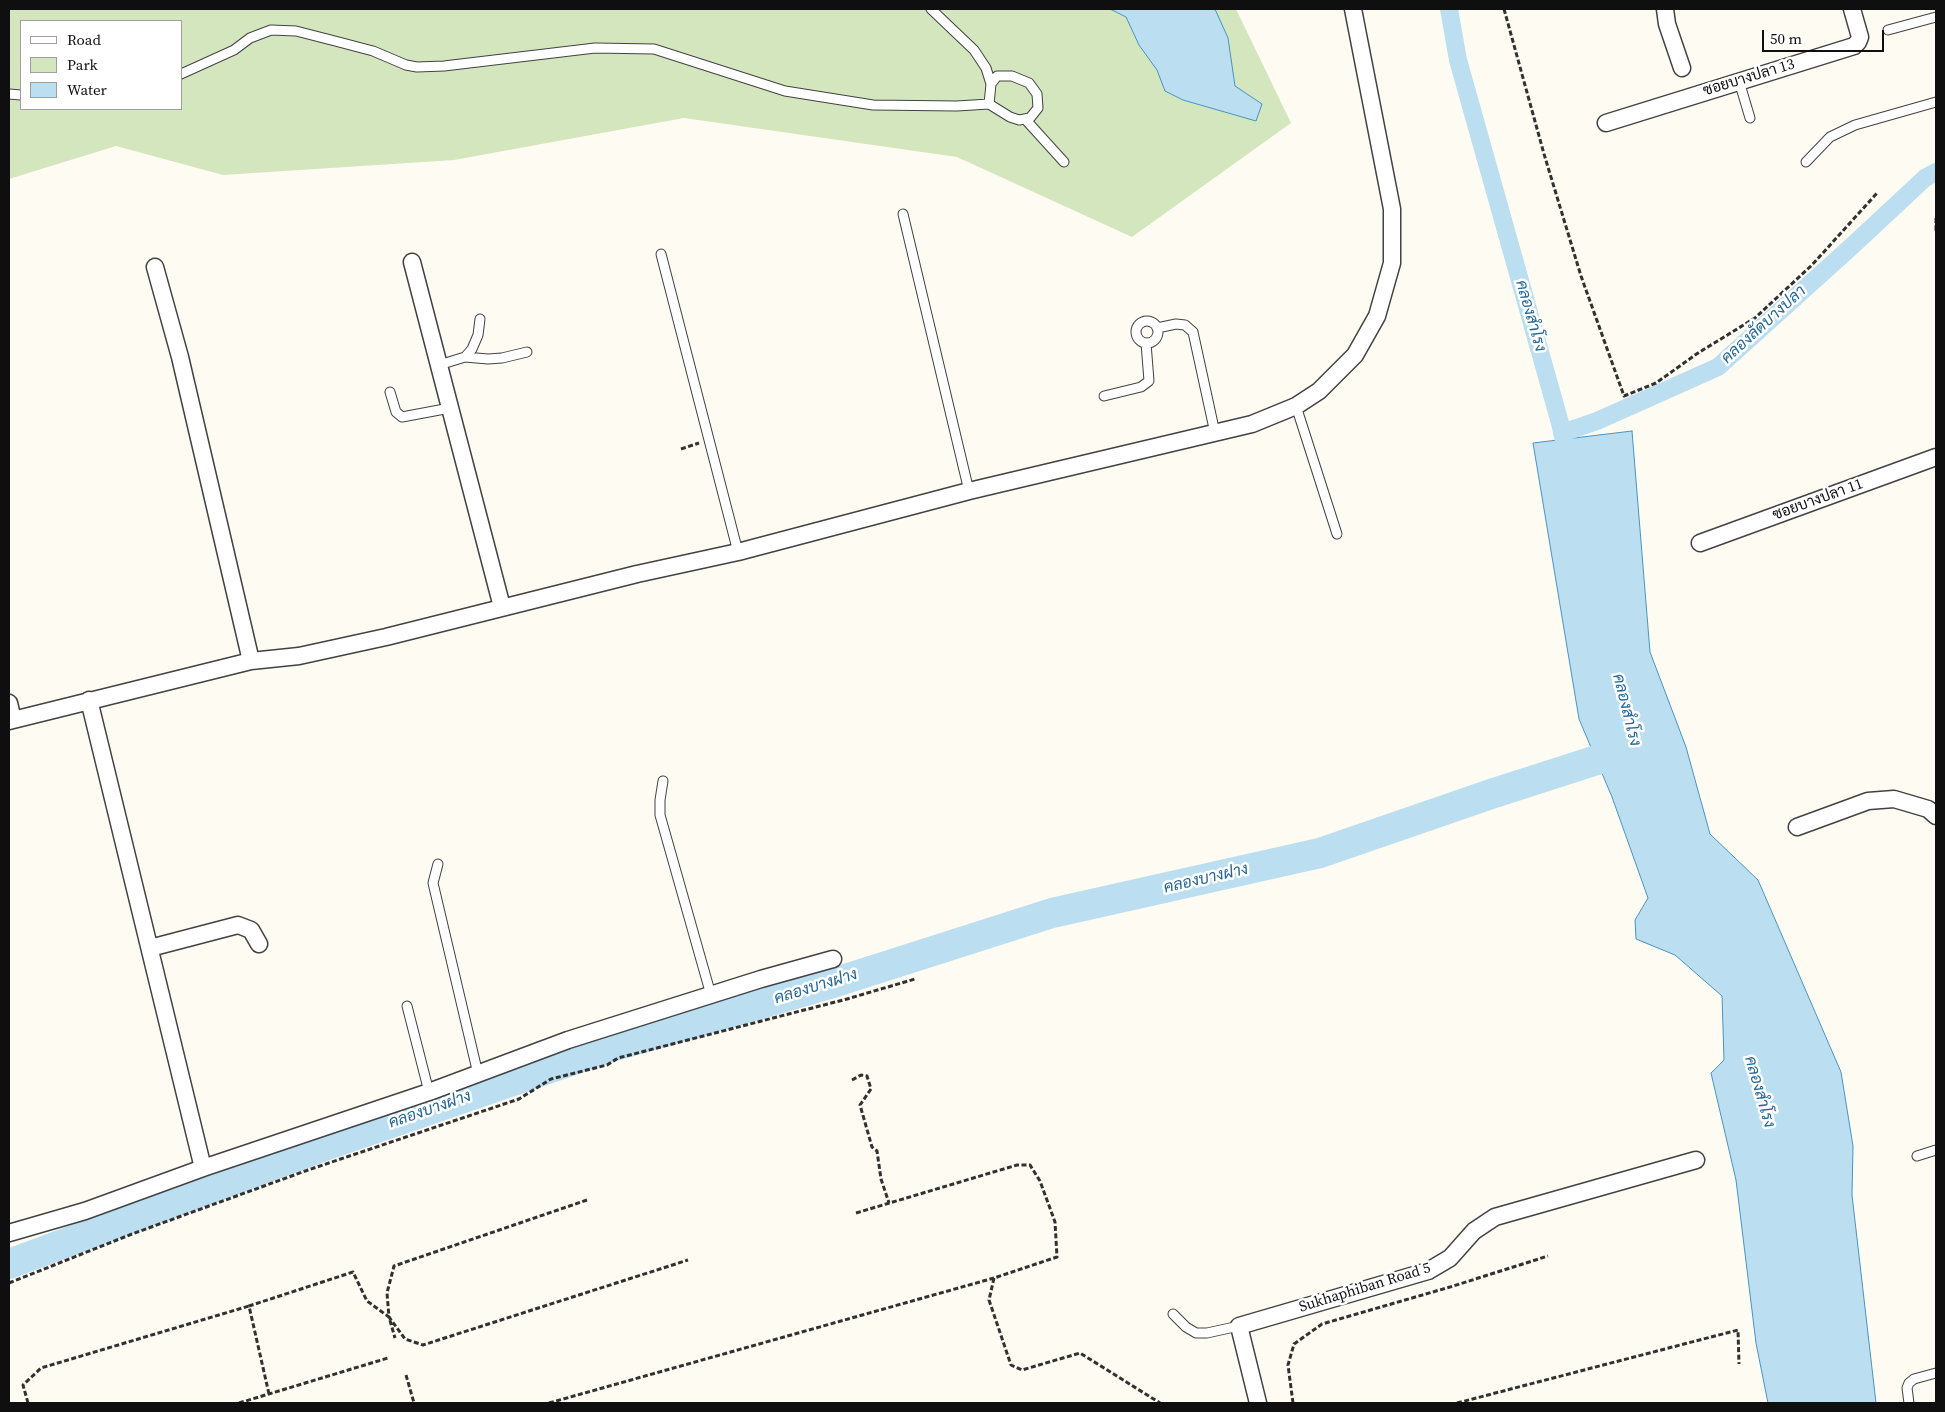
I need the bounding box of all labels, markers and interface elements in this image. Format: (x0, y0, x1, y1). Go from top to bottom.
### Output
legend (20, 20, 182, 110)
scale bar (1765, 20, 1888, 52)
text: 50 m (1770, 28, 1802, 49)
text: Road (67, 29, 101, 50)
text: Park (67, 54, 98, 75)
street label: ซอยบางปลา 13 (1701, 56, 1797, 100)
text: Water (67, 79, 107, 100)
water label: คลองสำโรง (1511, 278, 1549, 354)
water label: คลองลัดบางปลา (1718, 282, 1810, 368)
street label: ซอยบางปลา 11 (1770, 475, 1866, 525)
water label: คลองสำโรง (1608, 672, 1644, 748)
water label: คลองบางฝาง (1162, 860, 1250, 898)
water label: คลองบางฝาง (772, 965, 860, 1009)
water label: คลองสำโรง (1740, 1054, 1778, 1130)
water label: คลองบางฝาง (386, 1087, 474, 1133)
street label: Sukhaphiban Road 5 (1297, 1259, 1433, 1317)

